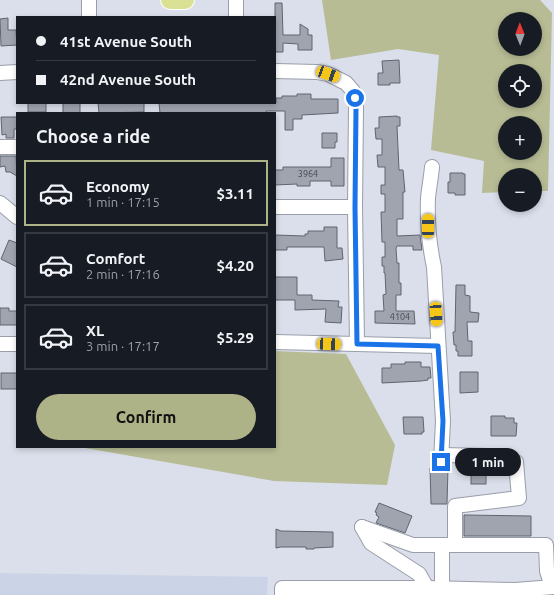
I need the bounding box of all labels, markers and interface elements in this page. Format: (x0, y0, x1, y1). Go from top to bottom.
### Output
north arrow (498, 12, 542, 56)
map controls (498, 12, 542, 212)
text: 41st Avenue South (60, 33, 192, 50)
car (315, 64, 341, 84)
button: locate (498, 64, 542, 108)
text: 42nd Avenue South (60, 71, 196, 88)
route start (346, 89, 364, 107)
button: + (498, 116, 542, 160)
text: Choose a ride (36, 126, 150, 146)
button: − (498, 168, 542, 212)
house number: 3964 (298, 169, 318, 179)
icon: car (38, 175, 74, 211)
text: Economy (86, 178, 150, 195)
text: $3.11 (216, 185, 254, 202)
text: 1 min · 17:15 (86, 195, 160, 209)
car (422, 214, 434, 238)
icon: car (38, 247, 74, 283)
text: Comfort (86, 250, 145, 267)
text: $4.20 (216, 257, 254, 274)
text: 2 min · 17:16 (86, 267, 160, 281)
car (429, 302, 443, 326)
house number: 4104 (390, 312, 410, 322)
icon: car (38, 319, 74, 355)
text: XL (86, 322, 104, 339)
text: $5.29 (216, 329, 254, 346)
car (317, 338, 341, 350)
text: 3 min · 17:17 (86, 339, 160, 353)
button: Confirm (36, 394, 256, 440)
callout: 1 min (455, 448, 521, 476)
route end (432, 453, 450, 471)
text: 1 min (472, 455, 504, 469)

